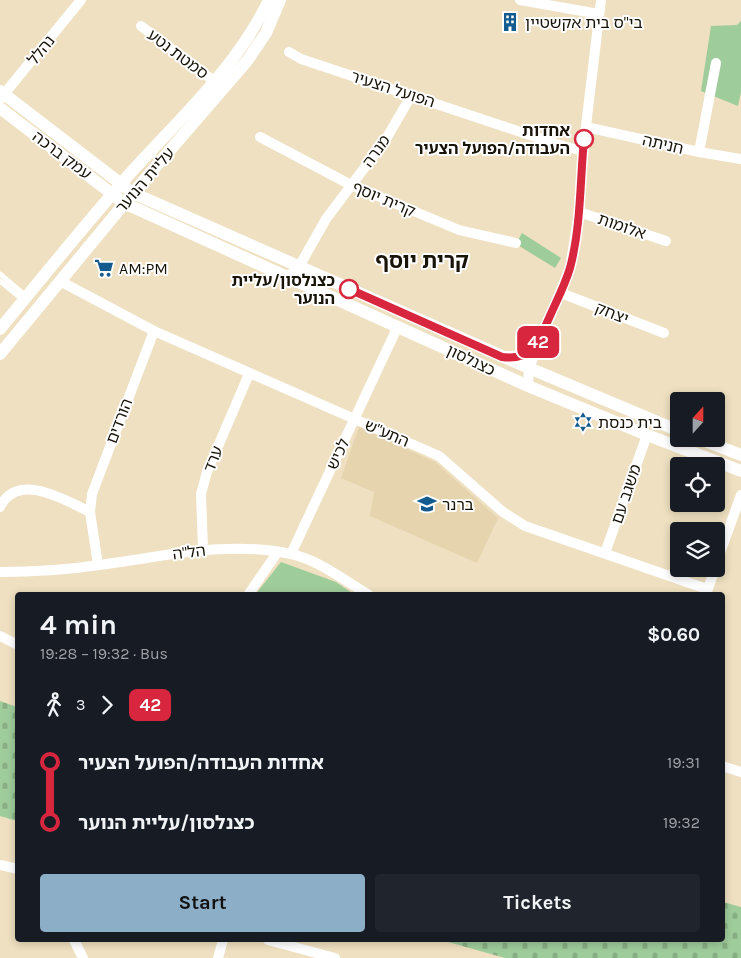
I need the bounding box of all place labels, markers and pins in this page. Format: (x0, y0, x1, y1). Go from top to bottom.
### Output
building icon: בי"ס בית אקשטיין (499, 11, 521, 33)
place label: בי"ס בית אקשטיין (525, 13, 643, 32)
place label: אחדות העבודה/הפועל הצעיר (415, 121, 570, 158)
marker: אחדות העבודה/הפועל הצעיר (574, 129, 594, 149)
supermarket icon: AM:PM (93, 257, 115, 279)
place label: AM:PM (119, 259, 168, 278)
place label: כצנלסון/עליית הנוער (231, 271, 335, 308)
marker: כצנלסון/עליית הנוער (339, 279, 359, 299)
synagogue icon: בית כנסת (572, 411, 594, 433)
place label: בית כנסת (598, 413, 662, 432)
school or university icon: ברנר (416, 493, 438, 515)
place label: ברנר (442, 495, 474, 514)

